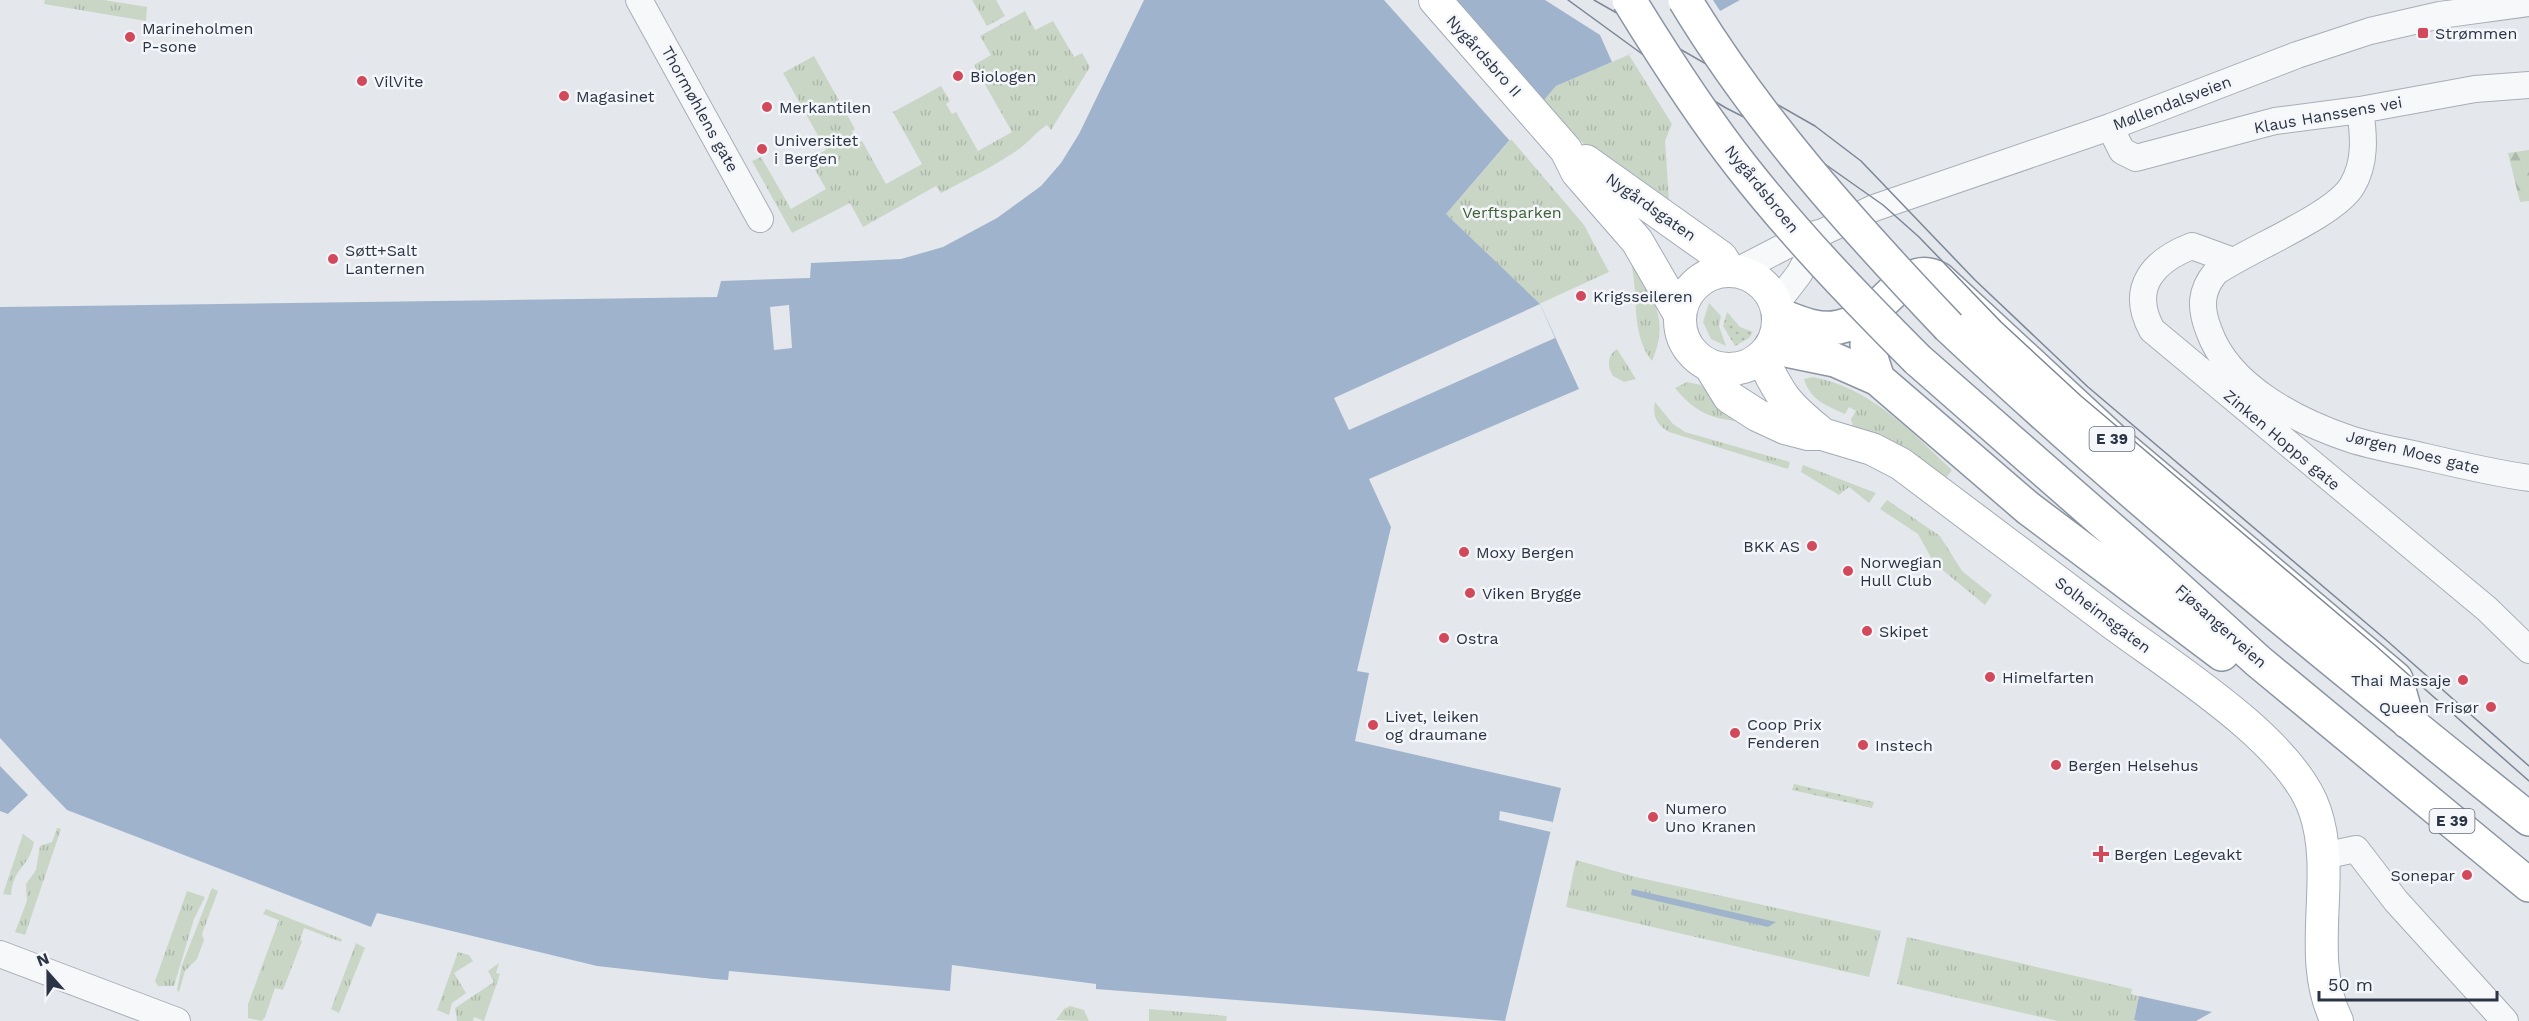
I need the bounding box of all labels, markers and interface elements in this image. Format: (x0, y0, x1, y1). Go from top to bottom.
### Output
street label: Nygårdsbro II (1442, 11, 1526, 101)
place label: Marineholmen P-sone (142, 19, 253, 56)
place label: Strømmen (2435, 24, 2517, 43)
marker: Strømmen (2416, 26, 2430, 40)
marker: Marineholmen P-sone (123, 30, 137, 44)
street label: Thormøhlens gate (657, 43, 743, 175)
place label: Biologen (970, 67, 1036, 86)
marker: Biologen (951, 69, 965, 83)
place label: VilVite (374, 72, 424, 91)
street label: Møllendalsveien (2110, 72, 2234, 134)
marker: VilVite (355, 74, 369, 88)
place label: Magasinet (576, 87, 655, 106)
marker: Magasinet (557, 89, 571, 103)
street label: Klaus Hanssens vei (2252, 93, 2404, 137)
place label: Merkantilen (779, 98, 871, 117)
marker: Merkantilen (760, 100, 774, 114)
place label: Universitet i Bergen (774, 131, 859, 168)
street label: Nygårdsbroen (1721, 141, 1803, 237)
marker: Universitet i Bergen (755, 142, 769, 156)
street label: Nygårdsgaten (1602, 169, 1700, 245)
park label: Verftsparken (1462, 203, 1562, 222)
place label: Søtt+Salt Lanternen (345, 241, 425, 278)
marker: Søtt+Salt Lanternen (326, 252, 340, 266)
place label: Krigsseileren (1593, 287, 1693, 306)
marker: Krigsseileren (1574, 289, 1588, 303)
street label: Zinken Hopps gate (2220, 386, 2344, 494)
street label: Jørgen Moes gate (2344, 426, 2482, 478)
road number: E 39 (2090, 427, 2134, 451)
place label: BKK AS (1743, 537, 1800, 556)
marker: BKK AS (1805, 539, 1819, 553)
place label: Moxy Bergen (1476, 543, 1574, 562)
marker: Moxy Bergen (1457, 545, 1471, 559)
place label: Norwegian Hull Club (1860, 553, 1942, 590)
marker: Norwegian Hull Club (1841, 564, 1855, 578)
street label: Solheimsgaten (2051, 573, 2155, 657)
street label: Fjøsangerveien (2171, 580, 2271, 672)
place label: Viken Brygge (1482, 584, 1582, 603)
marker: Viken Brygge (1463, 586, 1477, 600)
place label: Skipet (1879, 622, 1929, 641)
marker: Skipet (1860, 624, 1874, 638)
place label: Ostra (1456, 629, 1498, 648)
marker: Ostra (1437, 631, 1451, 645)
place label: Himelfarten (2002, 668, 2094, 687)
marker: Himelfarten (1983, 670, 1997, 684)
place label: Thai Massaje (2351, 671, 2451, 690)
marker: Thai Massaje (2456, 673, 2470, 687)
place label: Queen Frisør (2379, 698, 2479, 717)
marker: Queen Frisør (2484, 700, 2498, 714)
place label: Livet, leiken og draumane (1385, 707, 1487, 744)
place label: Coop Prix Fenderen (1747, 715, 1822, 752)
marker: Livet, leiken og draumane (1366, 718, 1380, 732)
marker: Coop Prix Fenderen (1728, 726, 1742, 740)
place label: Instech (1875, 736, 1933, 755)
marker: Instech (1856, 738, 1870, 752)
place label: Bergen Helsehus (2068, 756, 2199, 775)
marker: Bergen Helsehus (2049, 758, 2063, 772)
place label: Numero Uno Kranen (1665, 799, 1756, 836)
road number: E 39 (2430, 809, 2474, 833)
marker: Numero Uno Kranen (1646, 810, 1660, 824)
marker: Bergen Legevakt (2092, 845, 2110, 863)
place label: Bergen Legevakt (2114, 845, 2242, 864)
place label: Sonepar (2390, 866, 2455, 885)
marker: Sonepar (2460, 868, 2474, 882)
north arrow (18, 943, 78, 1003)
text: N (34, 948, 52, 970)
scale bar (2319, 964, 2498, 1002)
text: 50 m (2328, 974, 2373, 995)

